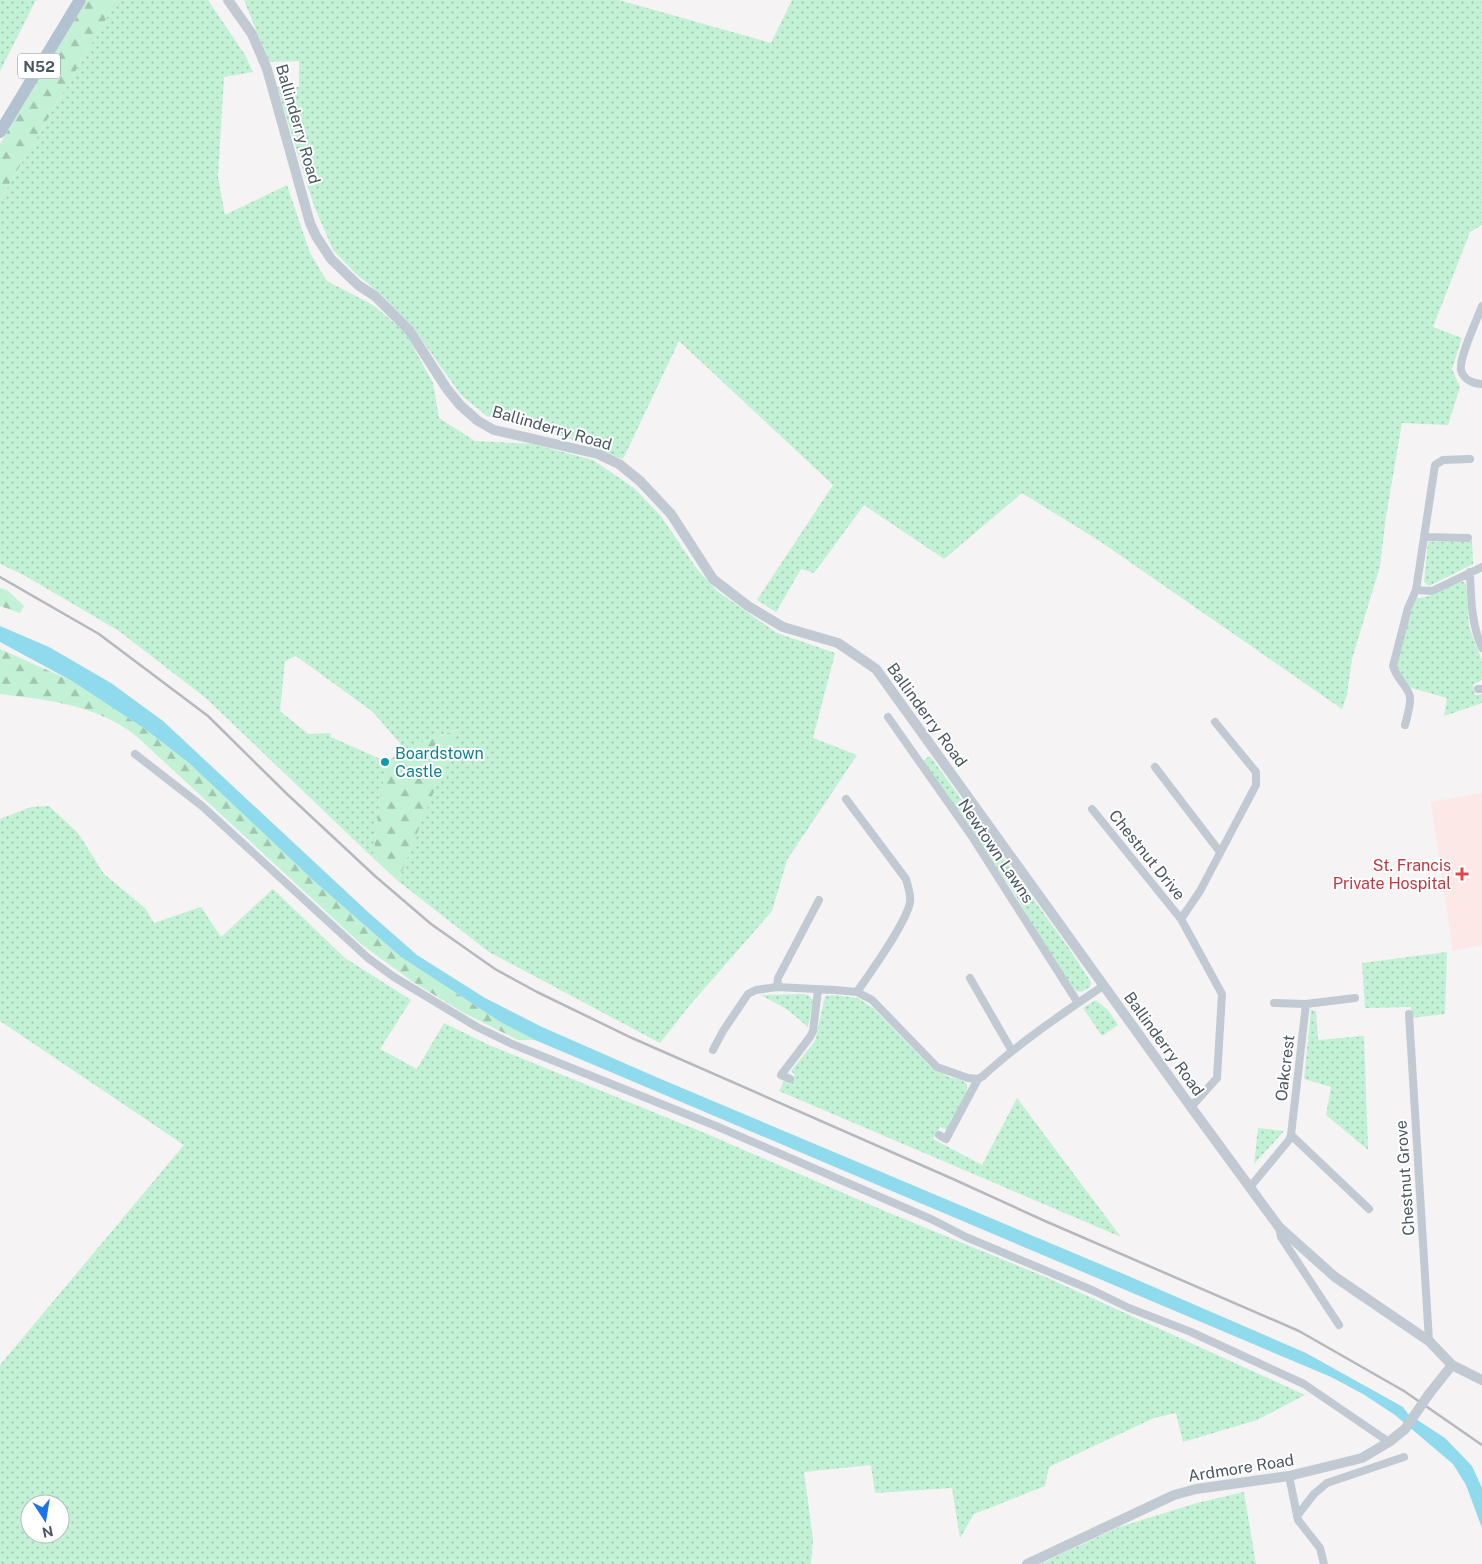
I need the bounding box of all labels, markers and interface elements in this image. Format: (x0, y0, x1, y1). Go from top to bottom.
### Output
road number: N52 (18, 54, 60, 78)
street label: Ballinderry Road (272, 62, 324, 186)
street label: Ballinderry Road (490, 402, 614, 454)
street label: Ballinderry Road (883, 659, 971, 771)
place label: Boardstown Castle (395, 744, 484, 781)
marker: Boardstown Castle (379, 756, 391, 768)
street label: Newtown Lawns (954, 795, 1038, 907)
street label: Chestnut Drive (1105, 806, 1189, 904)
place label: St. Francis Private Hospital (1333, 856, 1451, 893)
marker: St. Francis Private Hospital (1455, 867, 1469, 881)
street label: Ballinderry Road (1120, 988, 1208, 1100)
street label: Oakcrest (1271, 1034, 1299, 1102)
street label: Chestnut Grove (1391, 1120, 1419, 1236)
street label: Ardmore Road (1187, 1450, 1295, 1486)
north arrow (20, 1494, 70, 1544)
text: N (41, 1523, 55, 1541)

